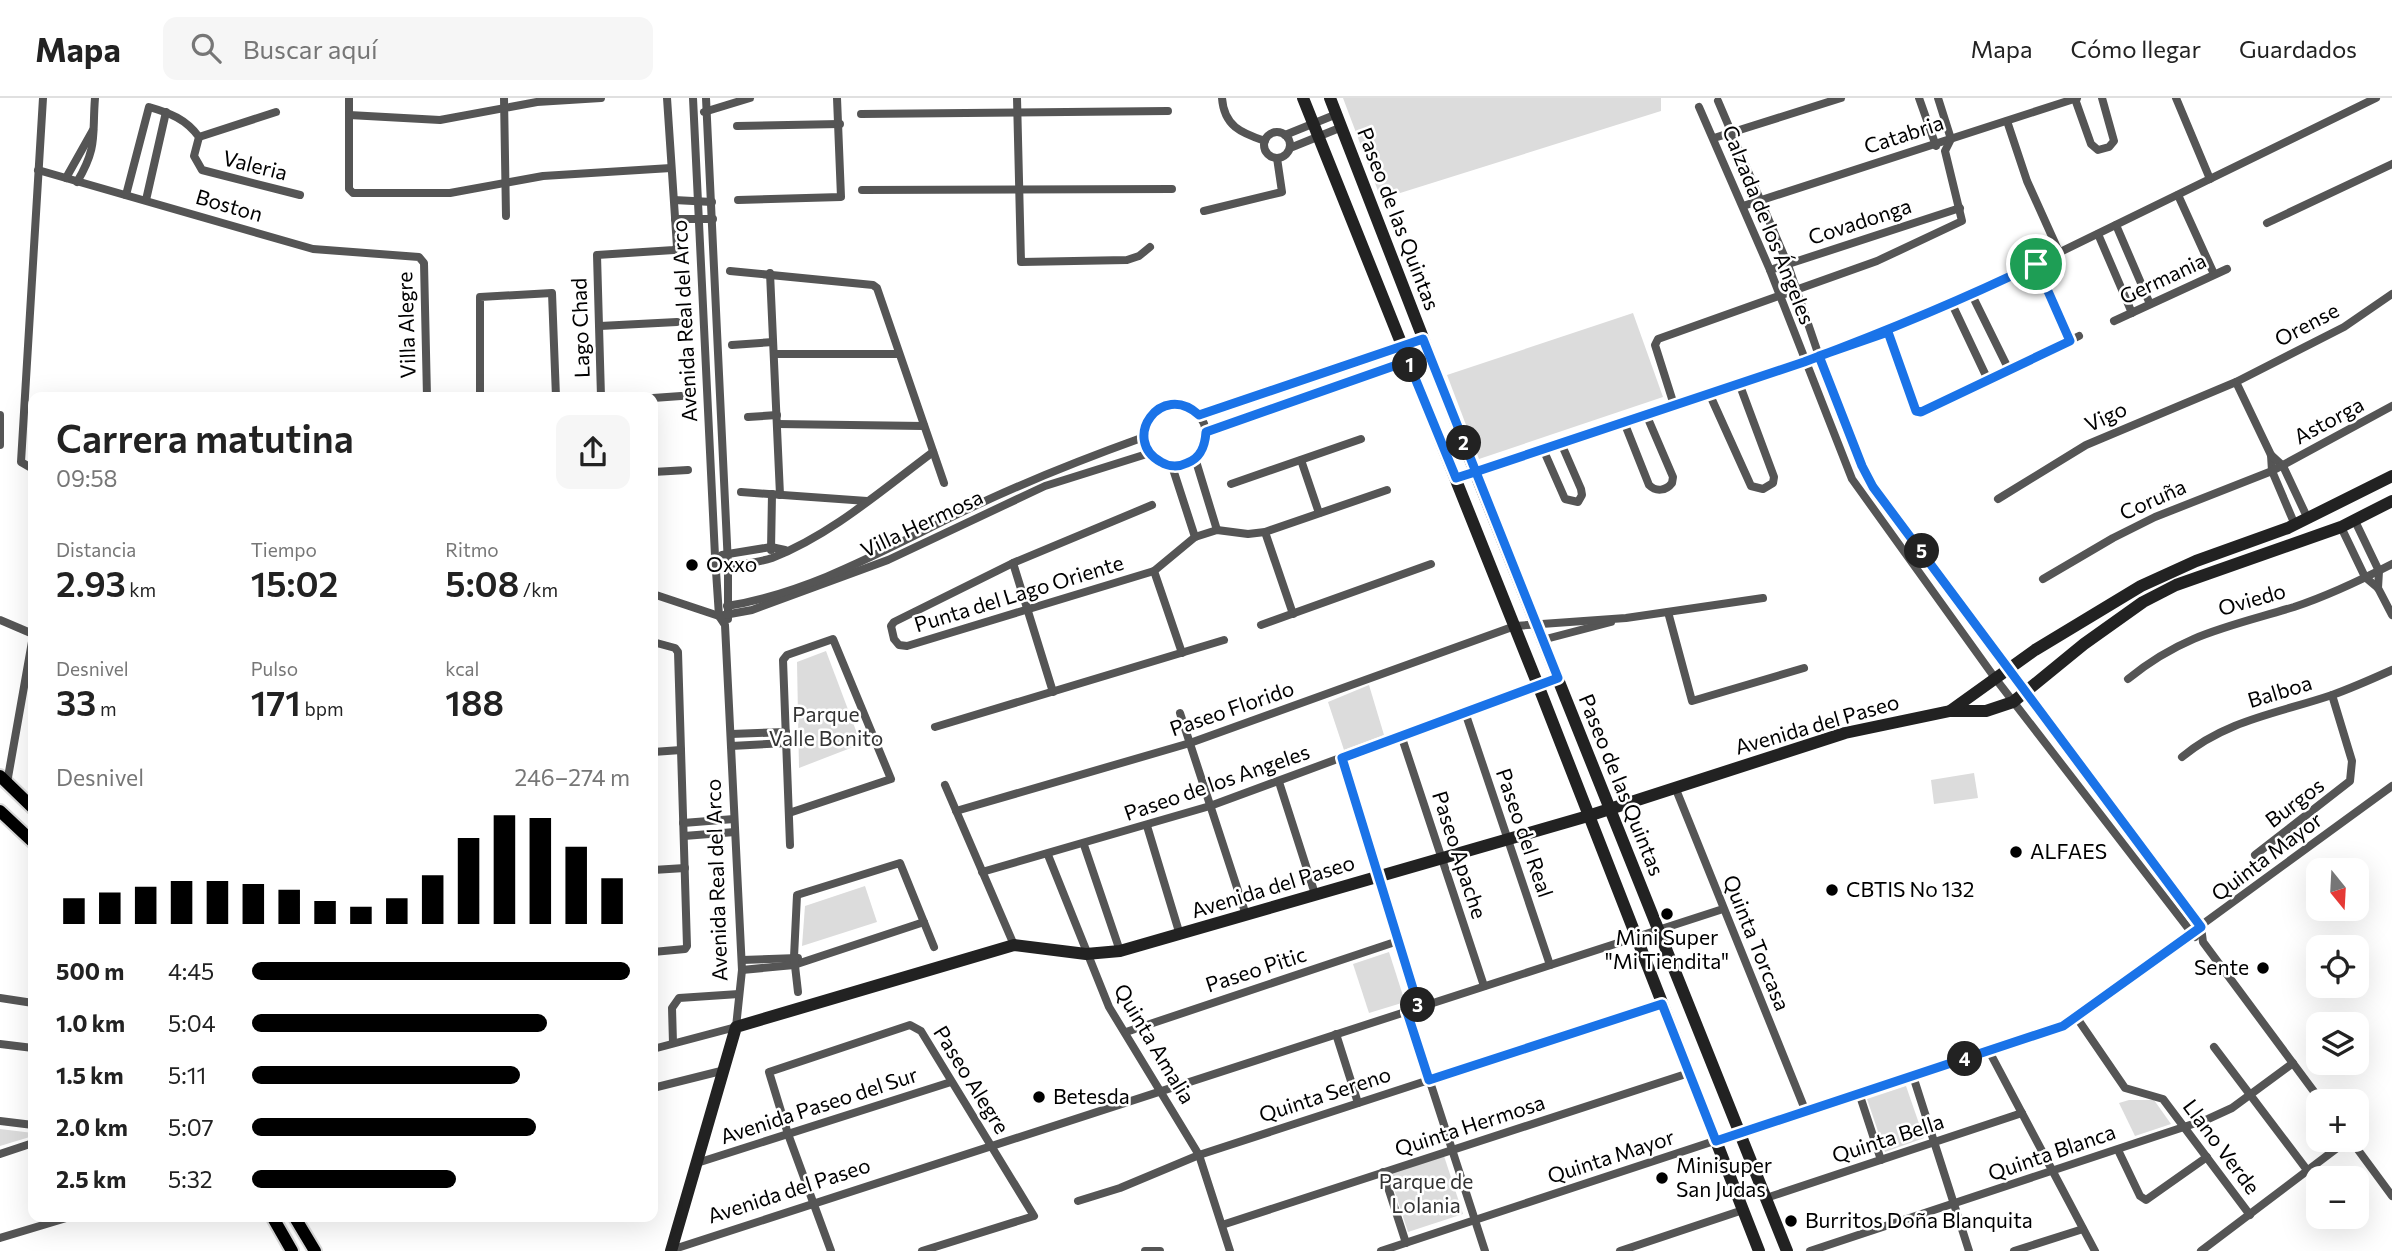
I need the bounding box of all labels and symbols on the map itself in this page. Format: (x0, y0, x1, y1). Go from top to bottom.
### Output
street label: Catabria (1861, 109, 1946, 158)
street label: Calzada de los Ángeles (1718, 121, 1821, 328)
street label: Paseo de las Quintas (1353, 123, 1446, 313)
street label: Valeria (221, 144, 290, 185)
street label: Boston (193, 183, 266, 226)
street label: Covadonga (1805, 192, 1914, 249)
street label: Avenida Real del Arco (666, 219, 701, 423)
pin (2006, 234, 2066, 294)
street label: Germania (2115, 247, 2210, 309)
street label: Villa Alegre (391, 271, 420, 379)
street label: Lago Chad (565, 278, 594, 379)
street label: Orense (2270, 296, 2343, 351)
pin: 1 (1392, 348, 1428, 382)
street label: Astorga (2289, 391, 2368, 448)
street label: Vigo (2080, 395, 2130, 436)
pin: 2 (1446, 426, 1482, 460)
street label: Coruña (2115, 473, 2189, 524)
street label: Villa Hermosa (856, 483, 986, 562)
pin: 5 (1904, 533, 1940, 568)
street label: Punta del Lago Oriente (911, 549, 1126, 636)
place label: Oxxo (706, 551, 757, 576)
marker: Oxxo (684, 557, 700, 573)
street label: Oviedo (2215, 577, 2288, 620)
street label: Balboa (2244, 669, 2315, 712)
street label: Paseo Florido (1166, 675, 1297, 741)
street label: Avenida del Paseo (1732, 688, 1902, 759)
street label: Paseo de las Quintas (1574, 690, 1670, 879)
park label: Parque Valle Bonito (769, 701, 883, 750)
street label: Paseo de los Angeles (1120, 738, 1313, 825)
street label: Paseo del Real (1492, 765, 1559, 900)
street label: Burgos (2260, 772, 2328, 832)
street label: Avenida Real del Arco (699, 778, 732, 982)
street label: Paseo Apache (1428, 788, 1493, 922)
street label: Quinta Mayor (2206, 806, 2326, 906)
place label: ALFAES (2030, 838, 2107, 863)
marker: ALFAES (2008, 844, 2024, 860)
street label: Avenida del Paseo (1188, 849, 1357, 922)
north arrow (2306, 858, 2370, 920)
street label: Quinta Torcasa (1719, 871, 1796, 1014)
place label: CBTIS No 132 (1846, 876, 1974, 901)
marker: CBTIS No 132 (1824, 882, 1840, 898)
marker: Mini Super "Mi Tiendita" (1659, 906, 1675, 922)
place label: Mini Super "Mi Tiendita" (1605, 924, 1729, 973)
street label: Paseo Pitic (1202, 941, 1309, 997)
place label: Sente (2194, 954, 2249, 979)
marker: Sente (2255, 960, 2271, 976)
street label: Quinta Amalia (1110, 979, 1201, 1108)
pin: 3 (1400, 988, 1436, 1023)
street label: Paseo Alegre (929, 1021, 1015, 1138)
pin: 4 (1948, 1042, 1982, 1076)
street label: Avenida Paseo del Sur (717, 1061, 920, 1148)
street label: Quinta Sereno (1256, 1061, 1394, 1127)
place label: Betesda (1053, 1083, 1130, 1108)
marker: Betesda (1031, 1089, 1047, 1105)
street label: Quinta Hermosa (1391, 1089, 1548, 1161)
street label: Llano Verde (2178, 1094, 2266, 1198)
street label: Quinta Bella (1828, 1108, 1947, 1167)
street label: Quinta Blanca (1984, 1118, 2119, 1185)
street label: Quinta Mayor (1544, 1123, 1677, 1188)
street label: Avenida del Paseo (704, 1151, 873, 1228)
place label: Minisuper San Judas (1676, 1152, 1772, 1201)
park label: Parque de Lolania (1379, 1168, 1473, 1217)
marker: Minisuper San Judas (1654, 1170, 1670, 1186)
place label: Burritos Doña Blanquita (1805, 1207, 2033, 1232)
marker: Burritos Doña Blanquita (1783, 1213, 1799, 1229)

